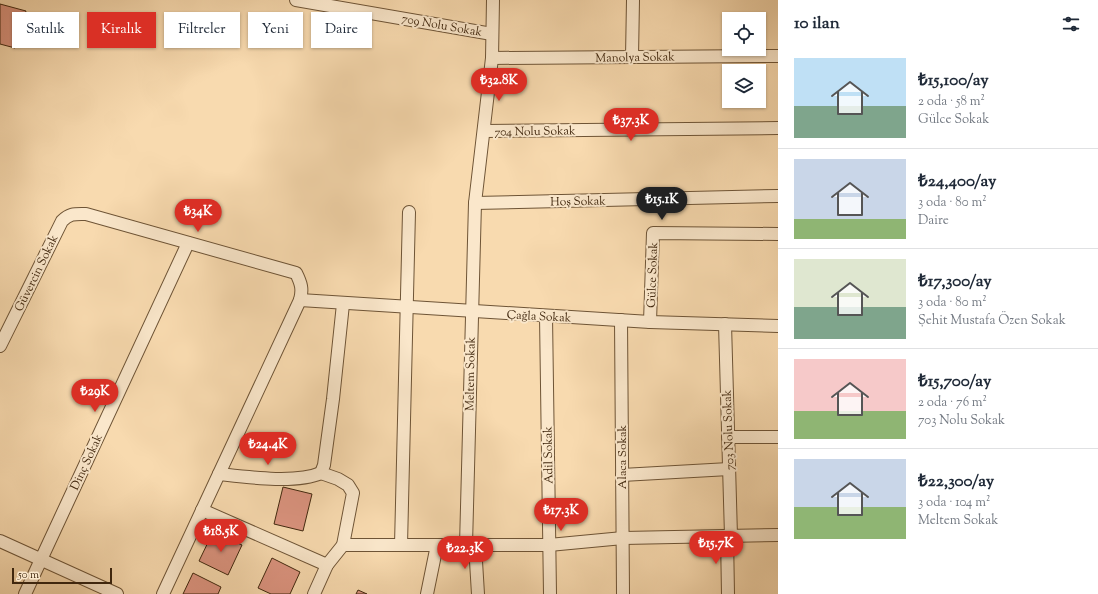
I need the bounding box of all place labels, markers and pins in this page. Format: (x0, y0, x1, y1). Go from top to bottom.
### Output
pin: ₺32.8K (466, 68, 532, 102)
pin: ₺37.3K (598, 108, 664, 142)
pin: ₺15.1K (629, 187, 695, 221)
pin: ₺34K (174, 199, 222, 233)
pin: ₺29K (71, 379, 119, 413)
pin: ₺24.4K (235, 432, 301, 466)
pin: ₺17.3K (528, 498, 594, 532)
pin: ₺18.5K (188, 519, 254, 553)
pin: ₺15.7K (683, 531, 749, 565)
pin: ₺22.3K (432, 536, 498, 570)

